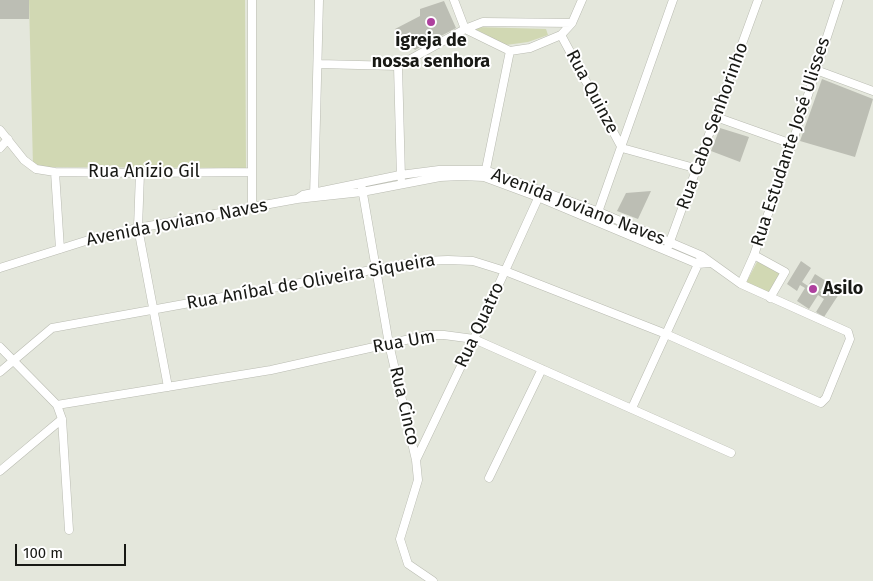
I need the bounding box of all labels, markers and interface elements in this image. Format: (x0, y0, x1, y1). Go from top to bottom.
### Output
marker: igreja de nossa senhora (425, 16, 437, 28)
place label: igreja de nossa senhora (372, 30, 490, 72)
street label: Rua Estudante José Ulisses (747, 35, 835, 249)
street label: Rua Cabo Senhorinho (673, 39, 753, 213)
street label: Rua Quinze (561, 46, 623, 138)
street label: Rua Anízio Gil (88, 161, 200, 183)
street label: Avenida Joviano Naves (488, 164, 668, 250)
street label: Avenida Joviano Naves (85, 195, 269, 251)
street label: Rua Aníbal de Oliveira Siqueira (185, 249, 437, 315)
place label: Asilo (823, 278, 863, 300)
street label: Rua Quatro (451, 279, 509, 371)
marker: Asilo (807, 283, 819, 295)
street label: Rua Um (371, 326, 437, 358)
street label: Rua Cinco (384, 364, 424, 448)
scale bar (18, 534, 129, 566)
text: 100 m (23, 544, 63, 562)

